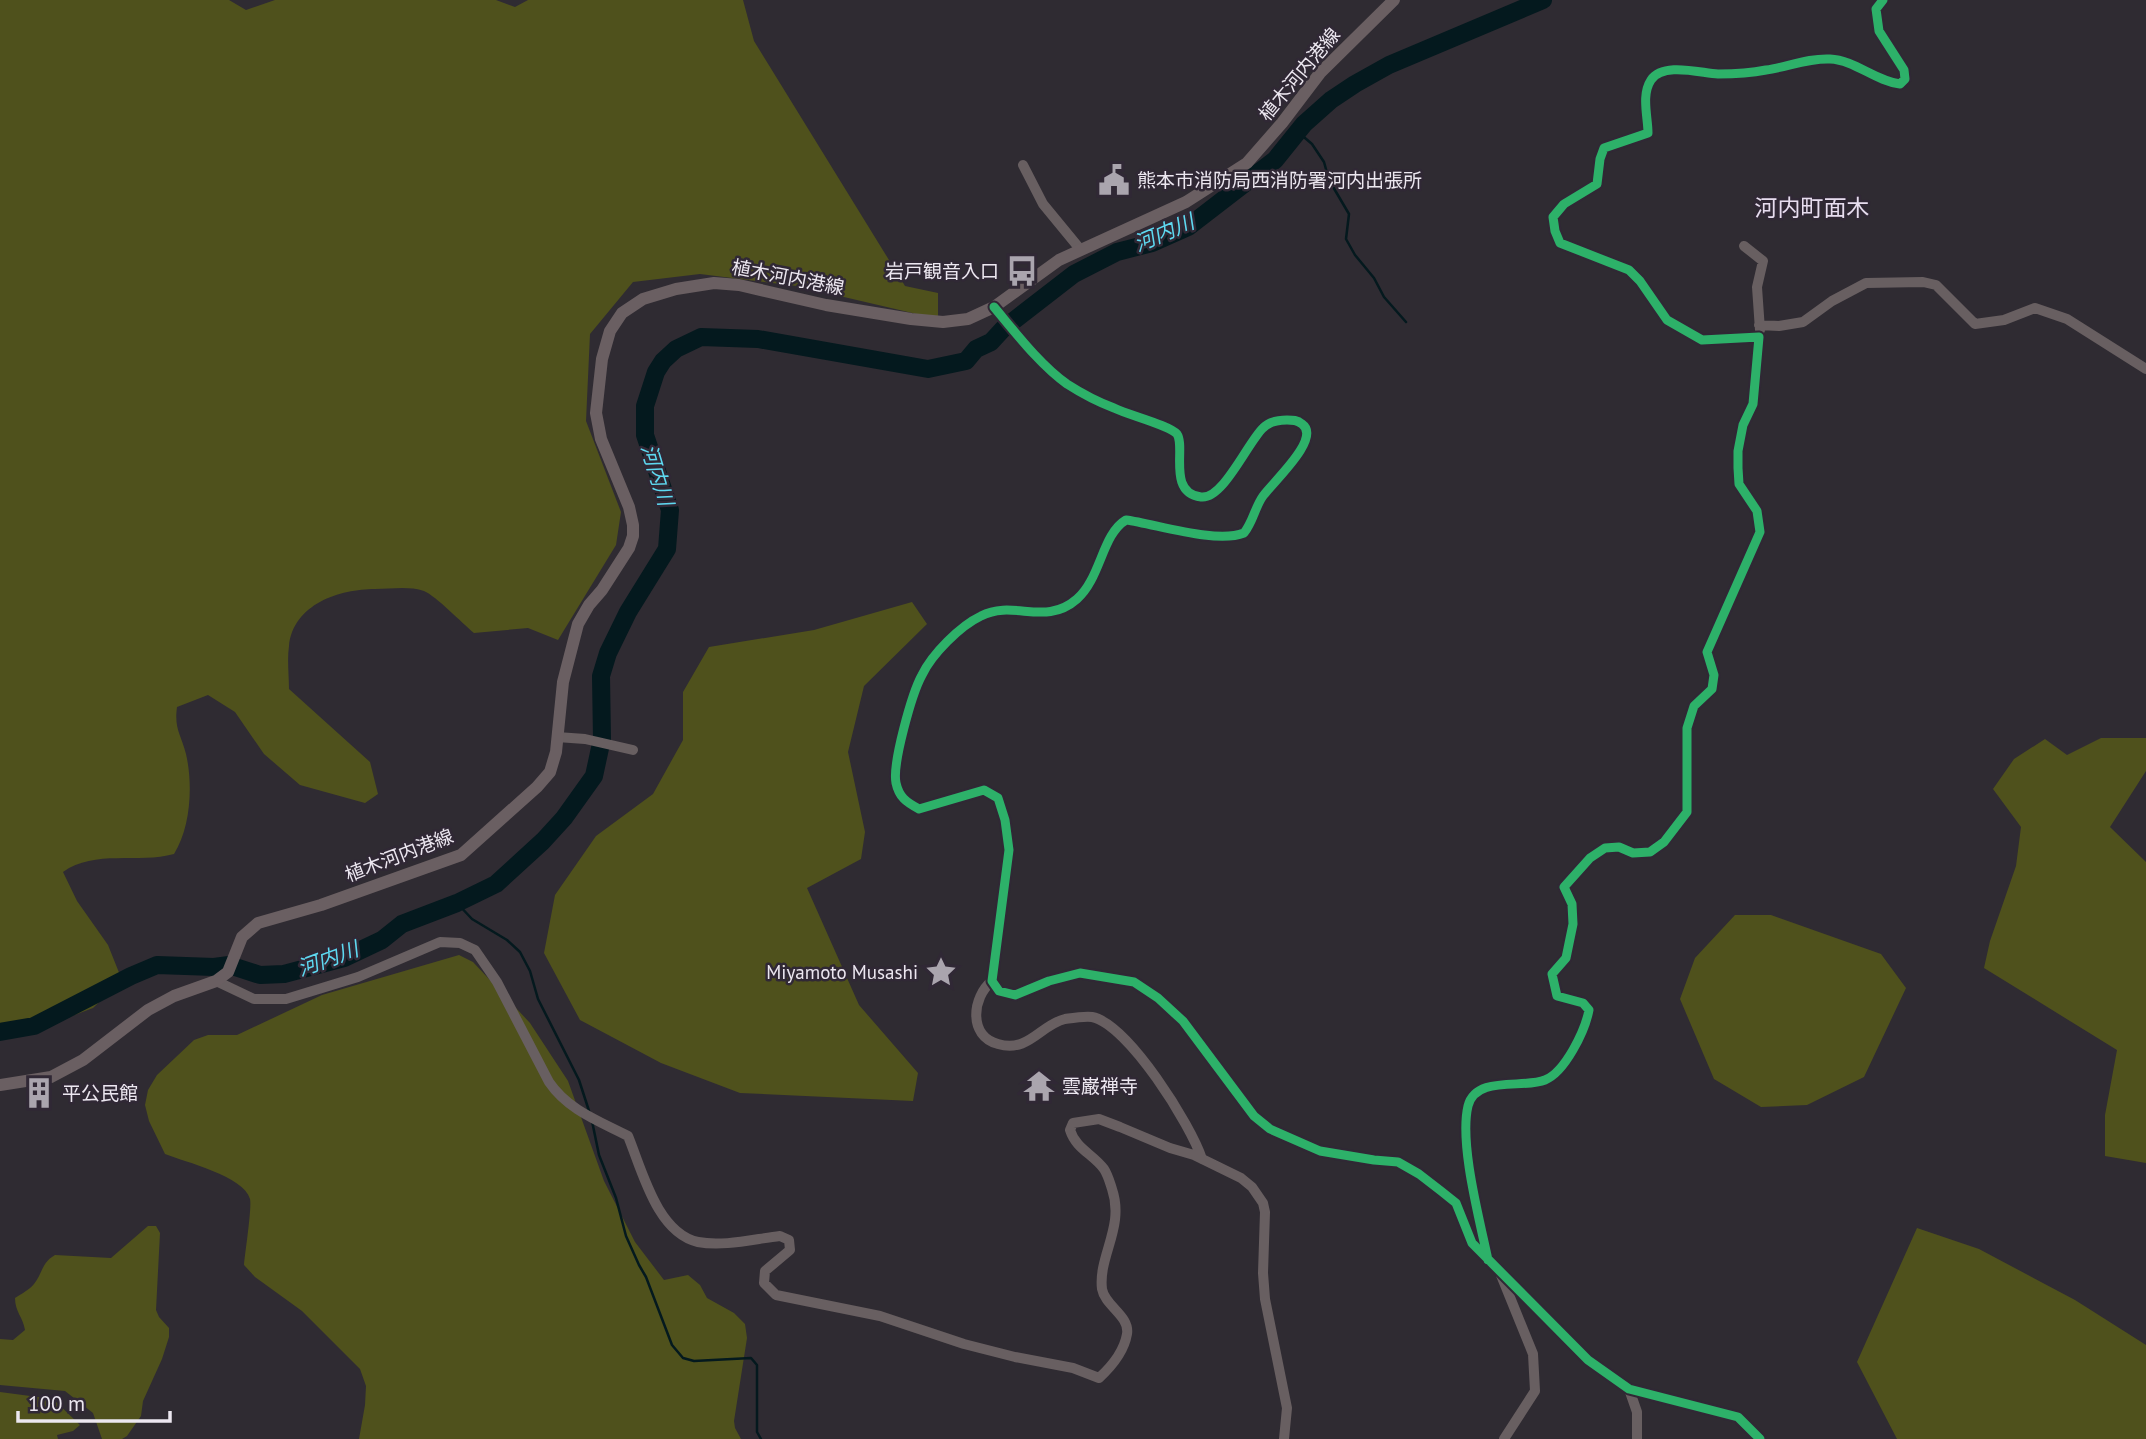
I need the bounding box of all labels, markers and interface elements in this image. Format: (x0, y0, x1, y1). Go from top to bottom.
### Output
street label: 植木河内港線 (1253, 23, 1345, 125)
public building icon: 熊本市消防局西消防署河内出張所 (1097, 163, 1131, 197)
place label: 熊本市消防局西消防署河内出張所 (1137, 168, 1422, 192)
district label: 河内町面木 (1755, 193, 1870, 222)
water label: 河内川 (1130, 207, 1200, 257)
street label: 植木河内港線 (730, 254, 846, 300)
bus stop icon: 岩戸観音入口 (1005, 254, 1039, 288)
place label: 岩戸観音入口 (885, 259, 999, 283)
water label: 河内川 (635, 441, 680, 511)
street label: 植木河内港線 (341, 823, 457, 887)
water label: 河内川 (294, 934, 364, 982)
place icon: Miyamoto Musashi (924, 955, 958, 989)
place label: Miyamoto Musashi (766, 960, 918, 984)
temple icon: 雲巌禅寺 (1022, 1069, 1056, 1103)
place label: 雲巌禅寺 (1062, 1074, 1138, 1098)
building icon: 平公民館 (22, 1076, 56, 1110)
place label: 平公民館 (62, 1081, 138, 1105)
scale bar (18, 1380, 170, 1424)
text: 100 m (28, 1390, 85, 1417)

